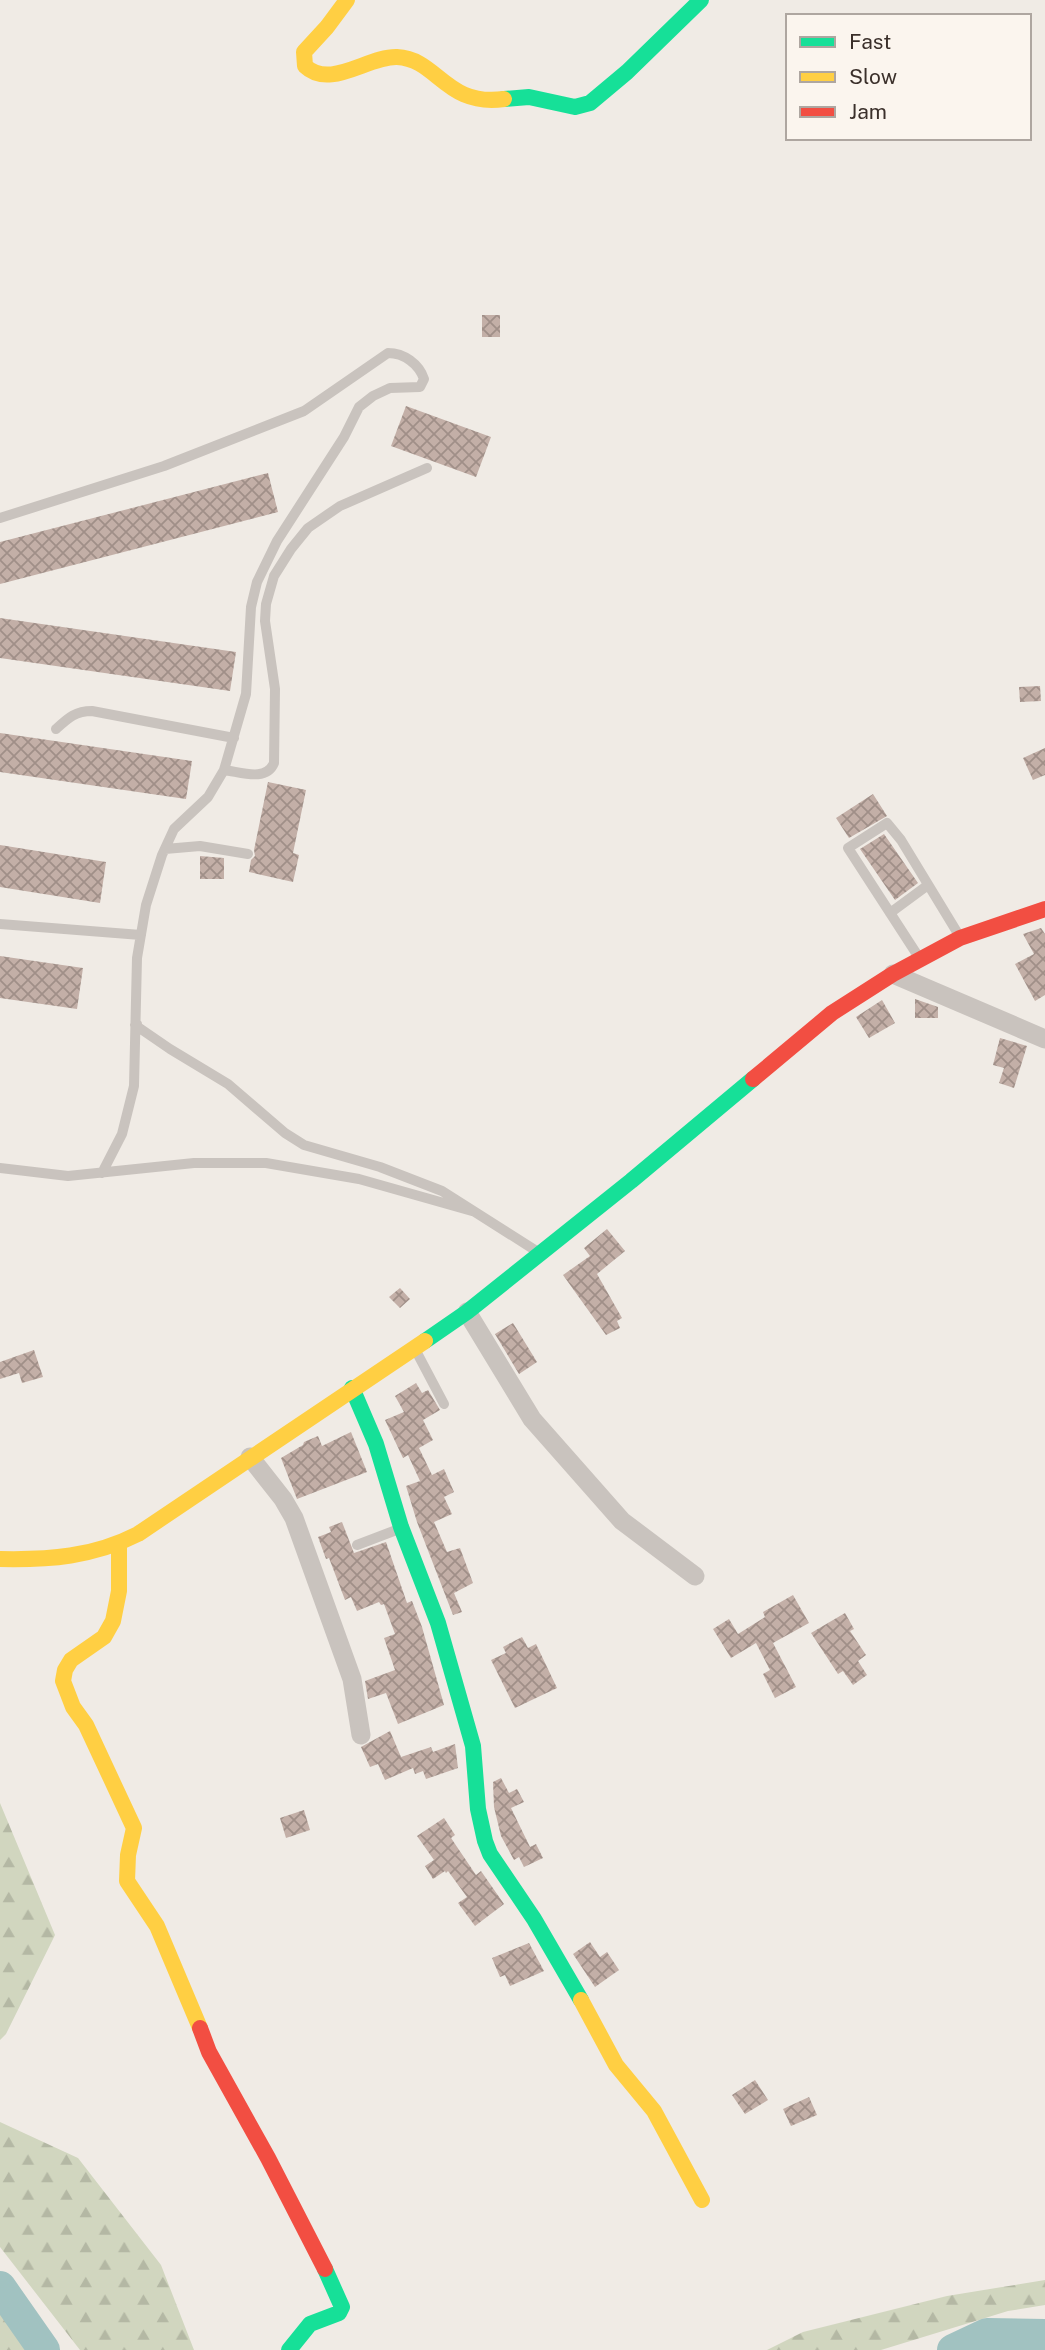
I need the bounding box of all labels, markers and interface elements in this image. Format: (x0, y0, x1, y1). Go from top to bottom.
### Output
legend (786, 14, 1031, 140)
text: Fast (849, 29, 891, 54)
text: Slow (849, 64, 897, 89)
text: Jam (849, 99, 887, 124)

